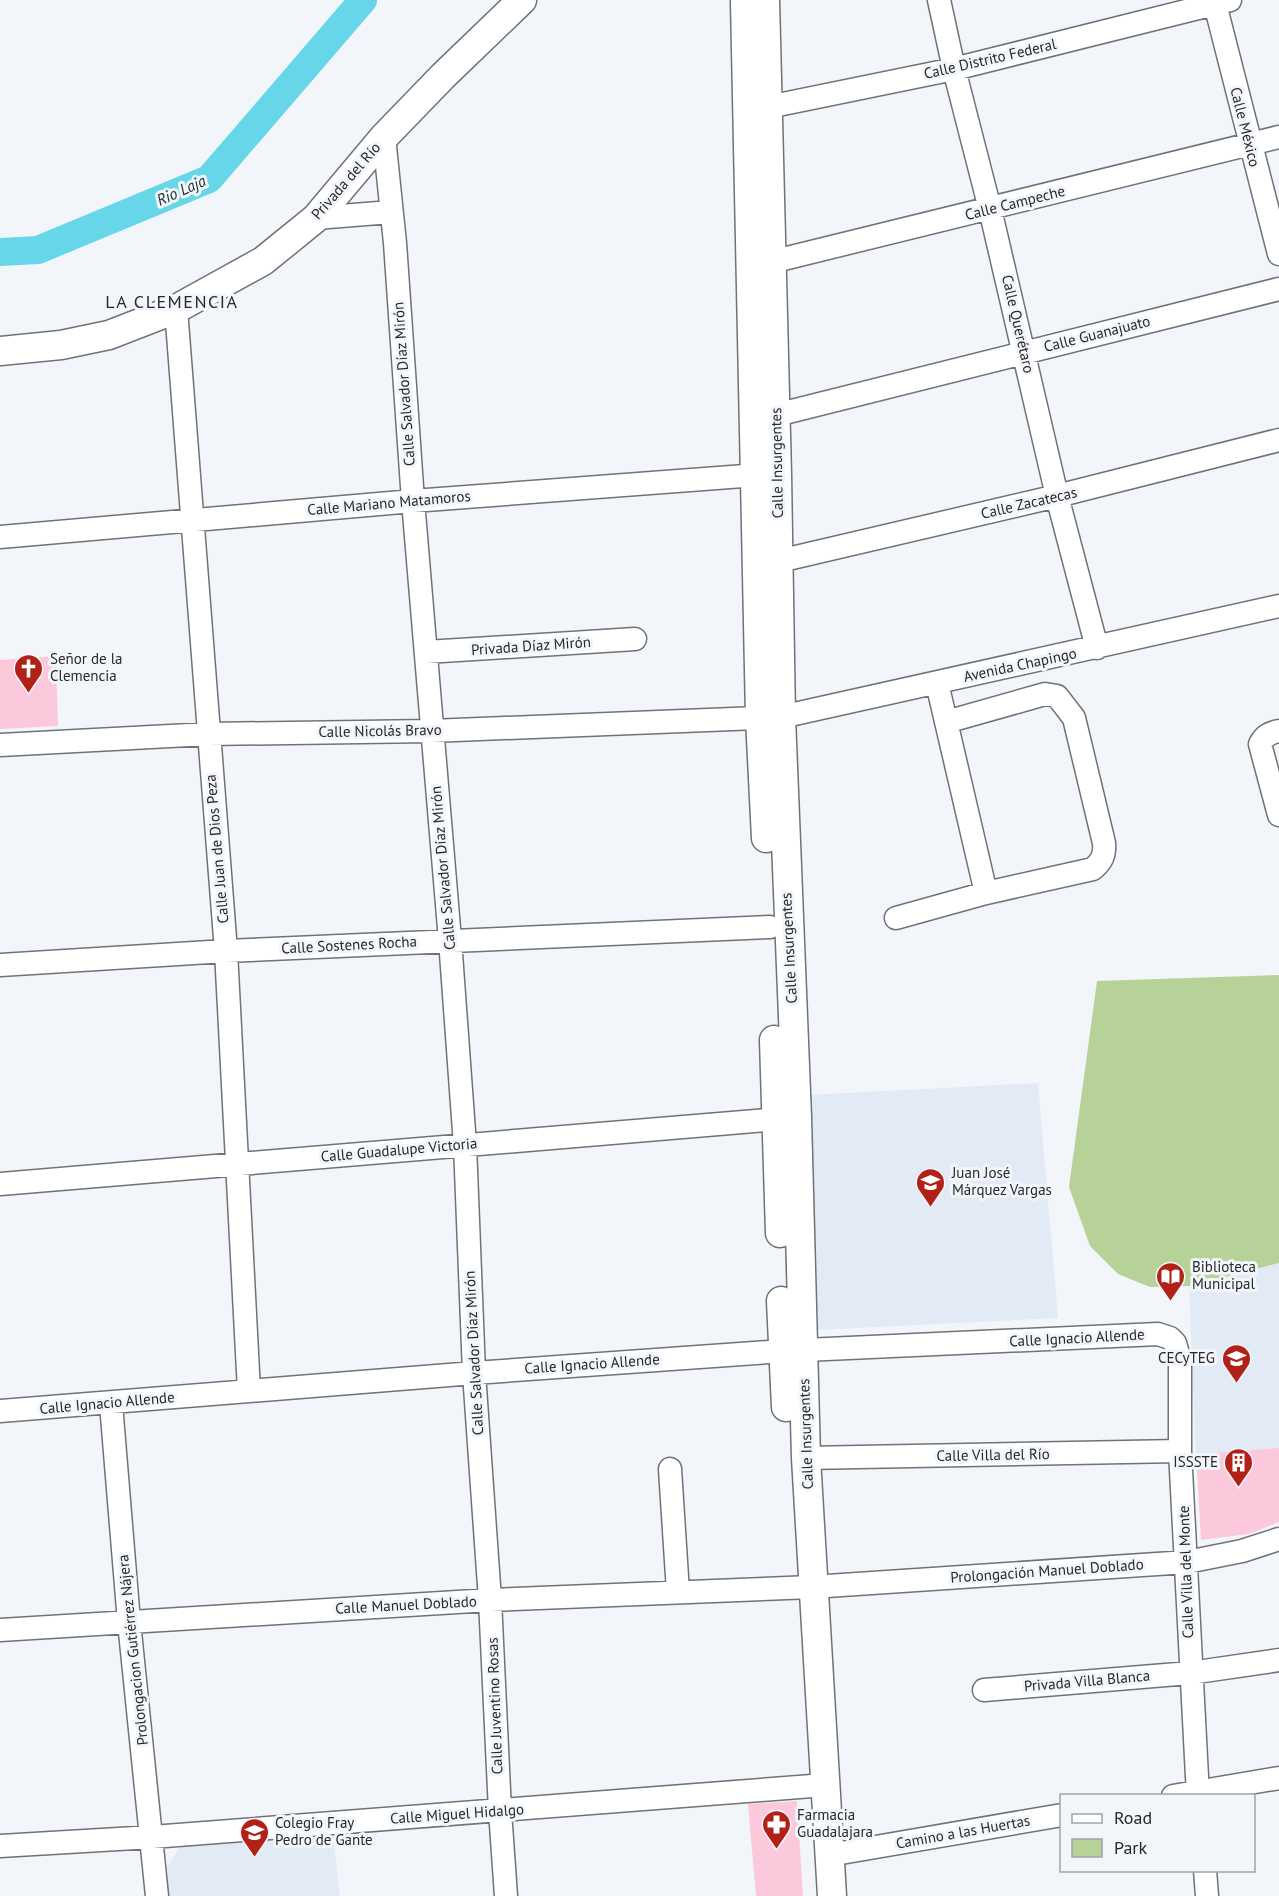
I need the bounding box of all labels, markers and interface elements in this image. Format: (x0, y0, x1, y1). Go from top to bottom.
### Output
street label: Calle Distrito Federal (922, 34, 1059, 83)
street label: Calle México (1226, 85, 1265, 169)
street label: Privada del Río (307, 138, 384, 223)
water label: Rio Laja (153, 170, 209, 210)
street label: Calle Campeche (963, 181, 1067, 224)
street label: Calle Querétaro (998, 273, 1039, 375)
district label: LA CLEMENCIA (105, 290, 239, 313)
street label: Calle Salvador Díaz Mirón (388, 301, 419, 467)
street label: Calle Guanajuato (1042, 311, 1152, 356)
street label: Calle Insurgentes (766, 407, 787, 519)
street label: Calle Zacatecas (979, 482, 1079, 523)
street label: Calle Mariano Matamoros (307, 486, 471, 519)
street label: Privada Díaz Mirón (470, 632, 591, 659)
street label: Avenida Chapingo (962, 643, 1078, 686)
place label: Señor de la Clemencia (50, 649, 122, 685)
church icon: Señor de la Clemencia (13, 652, 45, 694)
street label: Calle Nicolás Bravo (318, 720, 442, 741)
street label: Calle Juan de Dios Peza (201, 774, 232, 924)
street label: Calle Salvador Díaz Mirón (426, 785, 459, 951)
street label: Calle Insurgentes (776, 892, 801, 1004)
street label: Calle Sostenes Rocha (281, 931, 417, 958)
street label: Calle Guadalupe Victoria (320, 1133, 478, 1166)
place label: Juan José Márquez Vargas (951, 1163, 1052, 1199)
school or university icon: Juan José Márquez Vargas (915, 1166, 947, 1208)
place label: Biblioteca Municipal (1192, 1257, 1256, 1293)
library icon: Biblioteca Municipal (1155, 1260, 1187, 1302)
street label: Calle Salvador Díaz Mirón (460, 1270, 487, 1436)
street label: Calle Ignacio Allende (1009, 1324, 1145, 1351)
school or university icon: CECyTEG (1220, 1342, 1252, 1384)
place label: CECyTEG (1158, 1348, 1215, 1367)
street label: Calle Ignacio Allende (524, 1349, 660, 1378)
street label: Calle Insurgentes (794, 1378, 817, 1490)
street label: Calle Ignacio Allende (39, 1387, 175, 1418)
street label: Calle Villa del Río (936, 1444, 1050, 1465)
building icon: ISSSTE (1223, 1446, 1255, 1488)
place label: ISSSTE (1173, 1452, 1218, 1471)
street label: Calle Villa del Monte (1174, 1505, 1197, 1639)
street label: Prolongacion Gutiérrez Nájera (113, 1554, 152, 1746)
street label: Prolongación Manuel Doblado (950, 1554, 1144, 1587)
street label: Calle Manuel Doblado (335, 1591, 477, 1618)
street label: Calle Juventino Rosas (483, 1637, 506, 1775)
street label: Privada Villa Blanca (1023, 1666, 1151, 1695)
legend (1060, 1794, 1255, 1872)
street label: Calle Miguel Hidalgo (389, 1799, 525, 1828)
place label: Farmacia Guadalajara (797, 1805, 873, 1841)
text: Road (1114, 1806, 1152, 1829)
pharmacy icon: Farmacia Guadalajara (760, 1808, 792, 1850)
street label: Camino a las Huertas (894, 1810, 1032, 1853)
place label: Colegio Fray Pedro de Gante (275, 1813, 373, 1849)
school or university icon: Colegio Fray Pedro de Gante (238, 1816, 270, 1858)
text: Park (1114, 1836, 1147, 1859)

